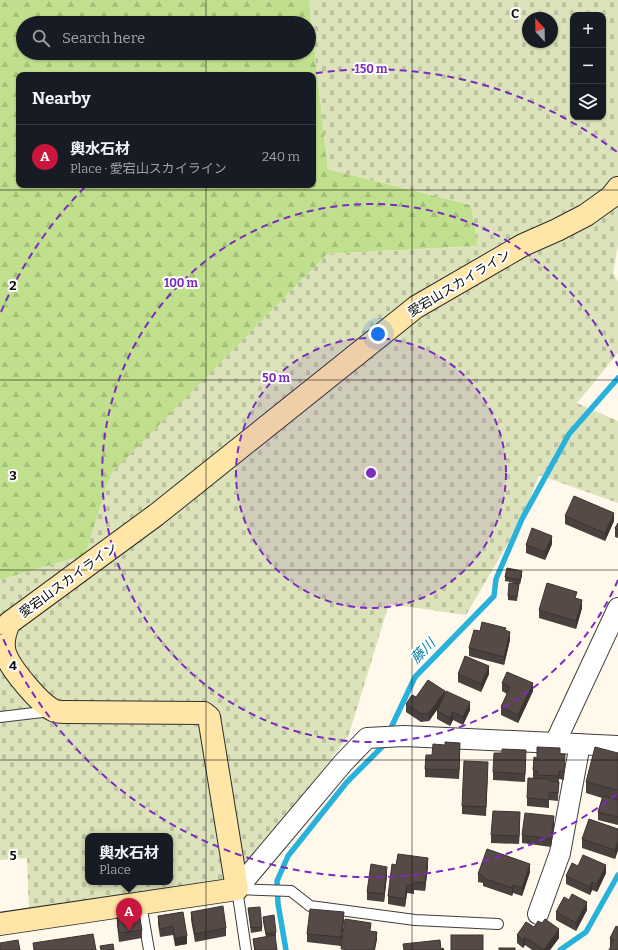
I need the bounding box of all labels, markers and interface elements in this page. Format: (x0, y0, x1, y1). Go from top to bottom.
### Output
text: C (511, 6, 519, 21)
north arrow (522, 12, 558, 48)
map controls (570, 12, 606, 120)
button: + (570, 12, 606, 48)
search box (16, 16, 316, 60)
icon: search (30, 27, 52, 49)
text: Search here (62, 29, 145, 47)
button: − (570, 48, 606, 84)
text: 150 m (355, 62, 388, 76)
button: layers (570, 84, 606, 120)
text: Nearby (32, 88, 91, 109)
text: 輿水石材 (70, 140, 130, 158)
text: A (40, 149, 50, 164)
text: 240 m (262, 149, 300, 164)
text: Place · 愛宕山スカイライン (70, 161, 227, 176)
street label: 愛宕山スカイライン (405, 246, 513, 320)
text: 100 m (164, 276, 199, 290)
text: 2 (9, 278, 17, 293)
your location (368, 324, 388, 344)
text: 50 m (262, 371, 290, 385)
centre of rings (364, 466, 378, 480)
text: 3 (9, 468, 17, 483)
street label: 愛宕山スカイライン (16, 540, 120, 620)
water label: 藤川 (407, 634, 440, 667)
text: 4 (9, 658, 17, 673)
popup (85, 833, 173, 885)
text: 輿水石材 (99, 844, 159, 862)
text: 5 (9, 848, 17, 863)
text: Place (99, 862, 131, 877)
pin: A (116, 898, 142, 931)

